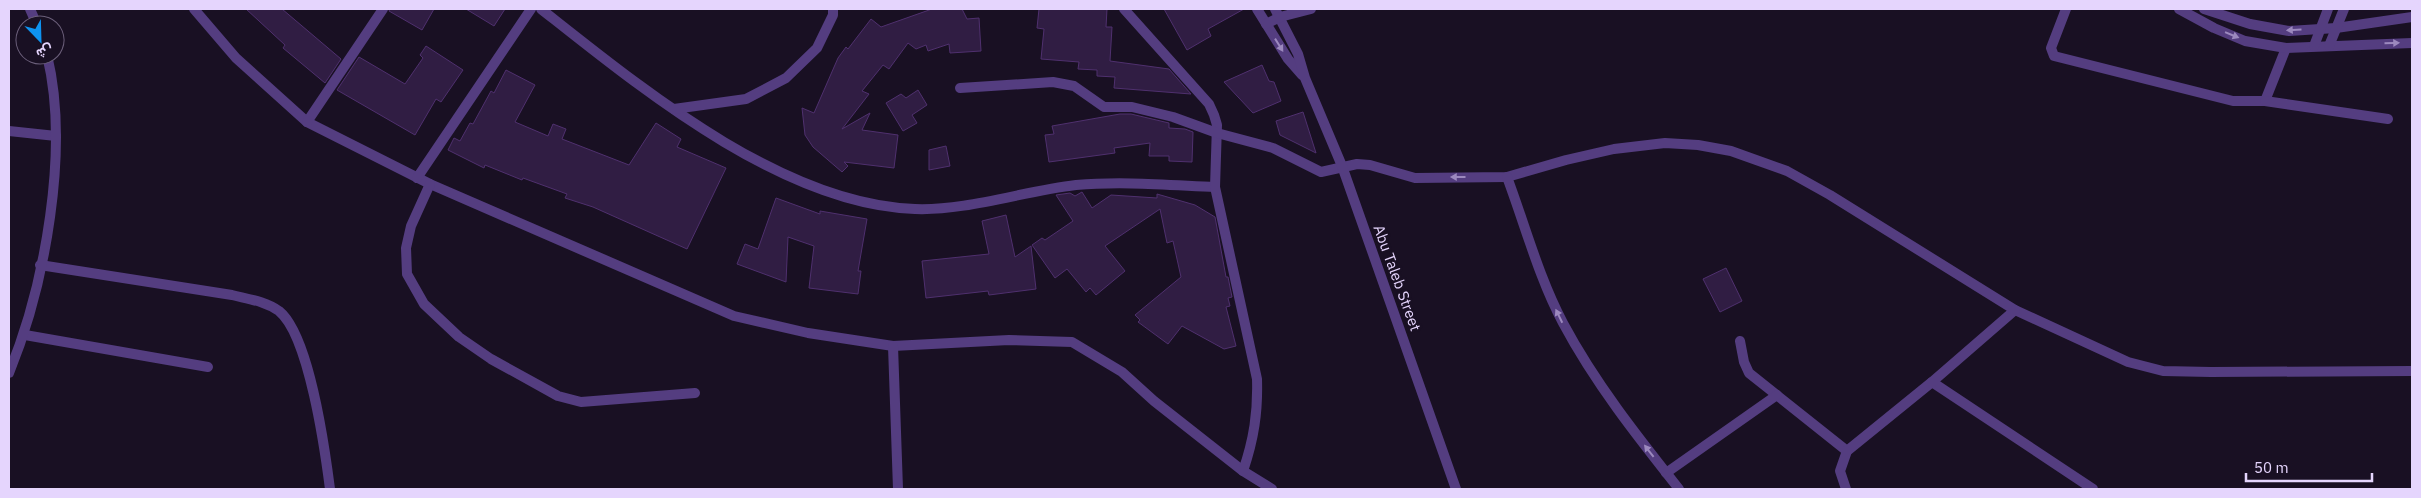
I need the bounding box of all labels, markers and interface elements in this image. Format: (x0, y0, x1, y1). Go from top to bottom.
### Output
north arrow (15, 15, 65, 65)
one-way arrow (2286, 26, 2302, 34)
one-way arrow (2224, 32, 2239, 39)
one-way arrow (1274, 38, 1283, 51)
one-way arrow (2384, 39, 2400, 47)
text: ش (34, 40, 56, 64)
one-way arrow (1450, 173, 1466, 181)
street label: Abu Taleb Street (1369, 222, 1425, 334)
one-way arrow (1555, 309, 1563, 323)
one-way arrow (1644, 444, 1654, 458)
scale bar (2246, 450, 2372, 482)
text: 50 m (2254, 458, 2289, 477)

